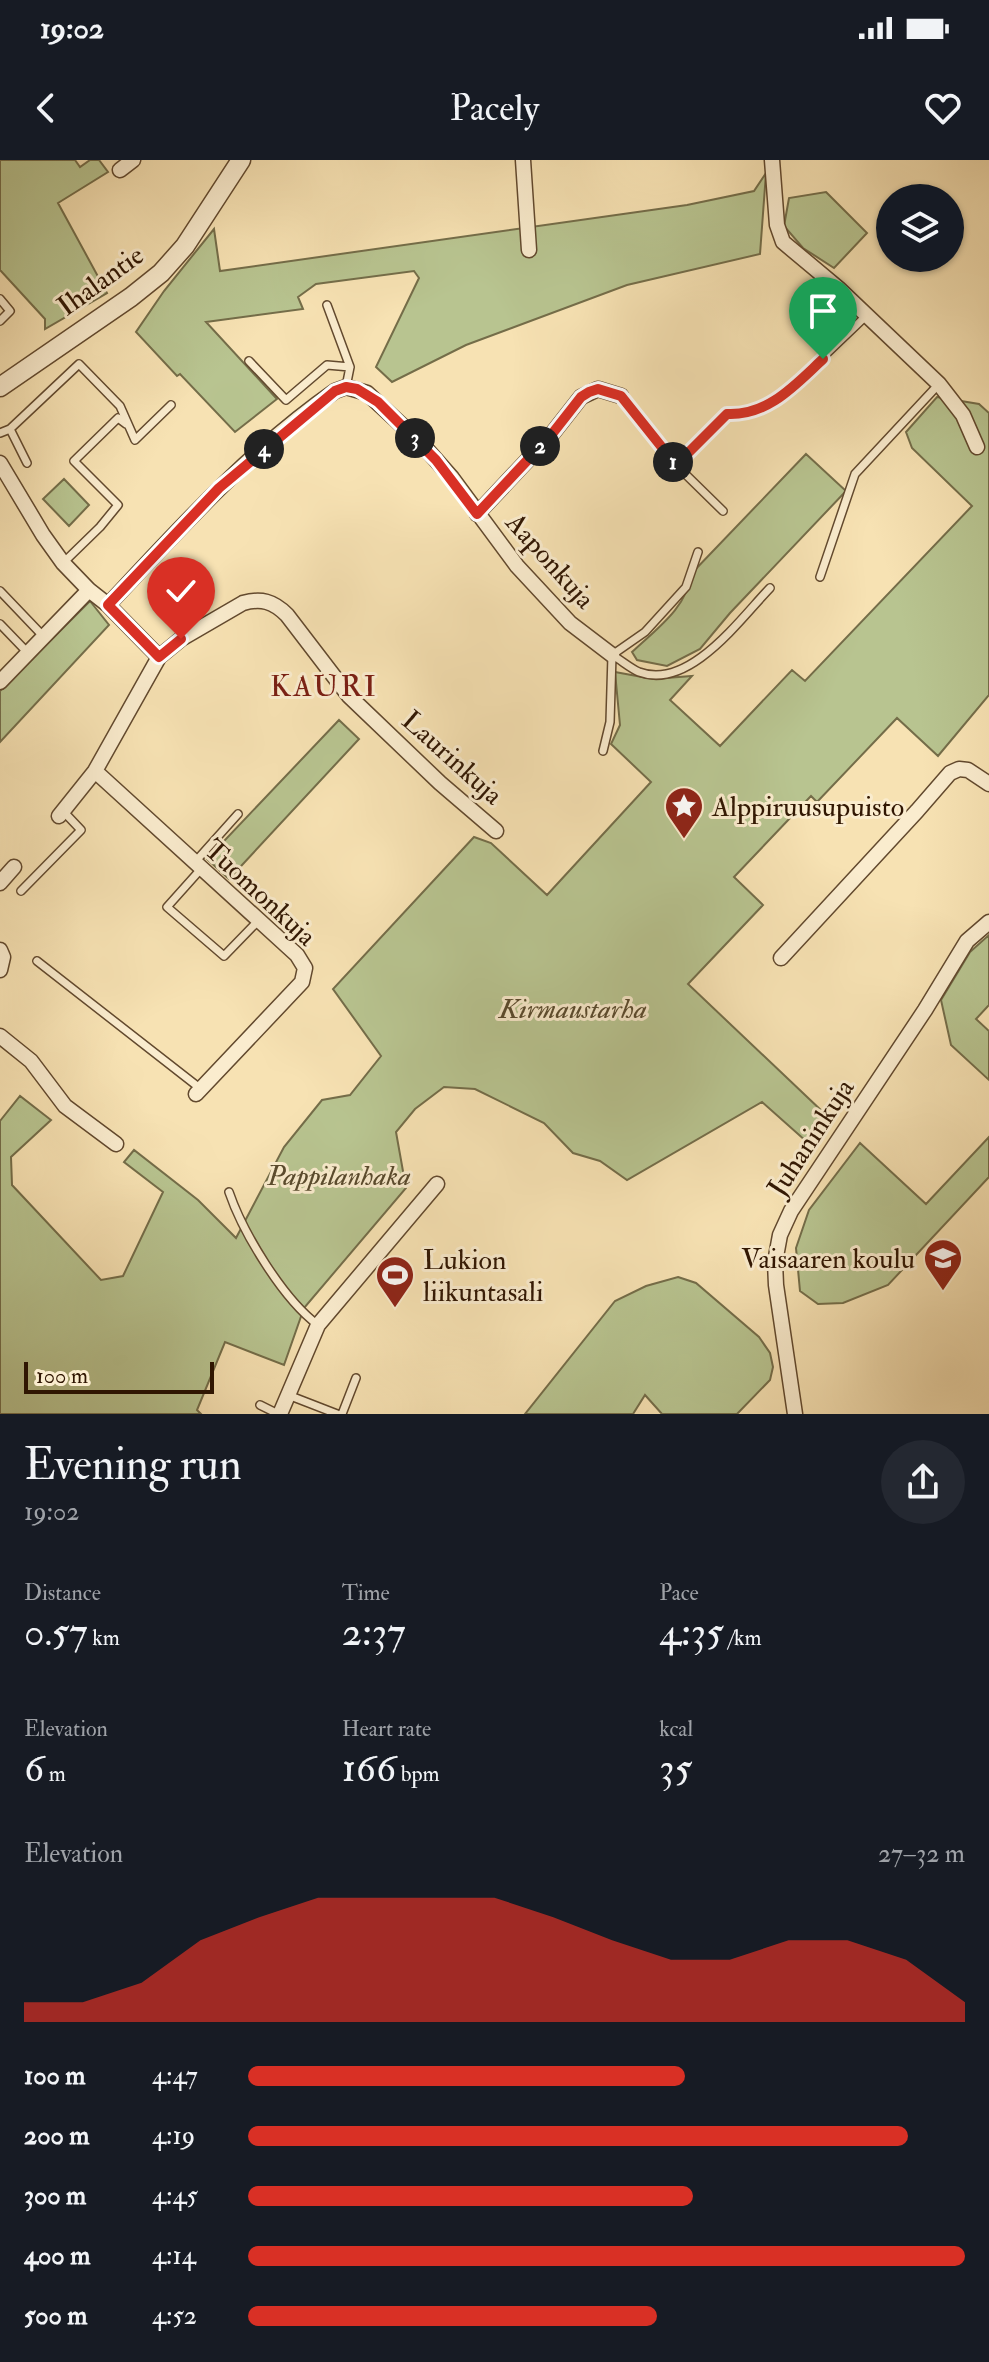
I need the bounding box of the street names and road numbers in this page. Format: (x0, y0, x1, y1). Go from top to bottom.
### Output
street label: Ihalantie (51, 238, 151, 324)
street label: Aaponkuja (497, 505, 602, 617)
street label: Laurinkuja (394, 704, 510, 813)
street label: Tuomonkuja (196, 832, 324, 954)
street label: Juhaninkuja (760, 1072, 863, 1204)

